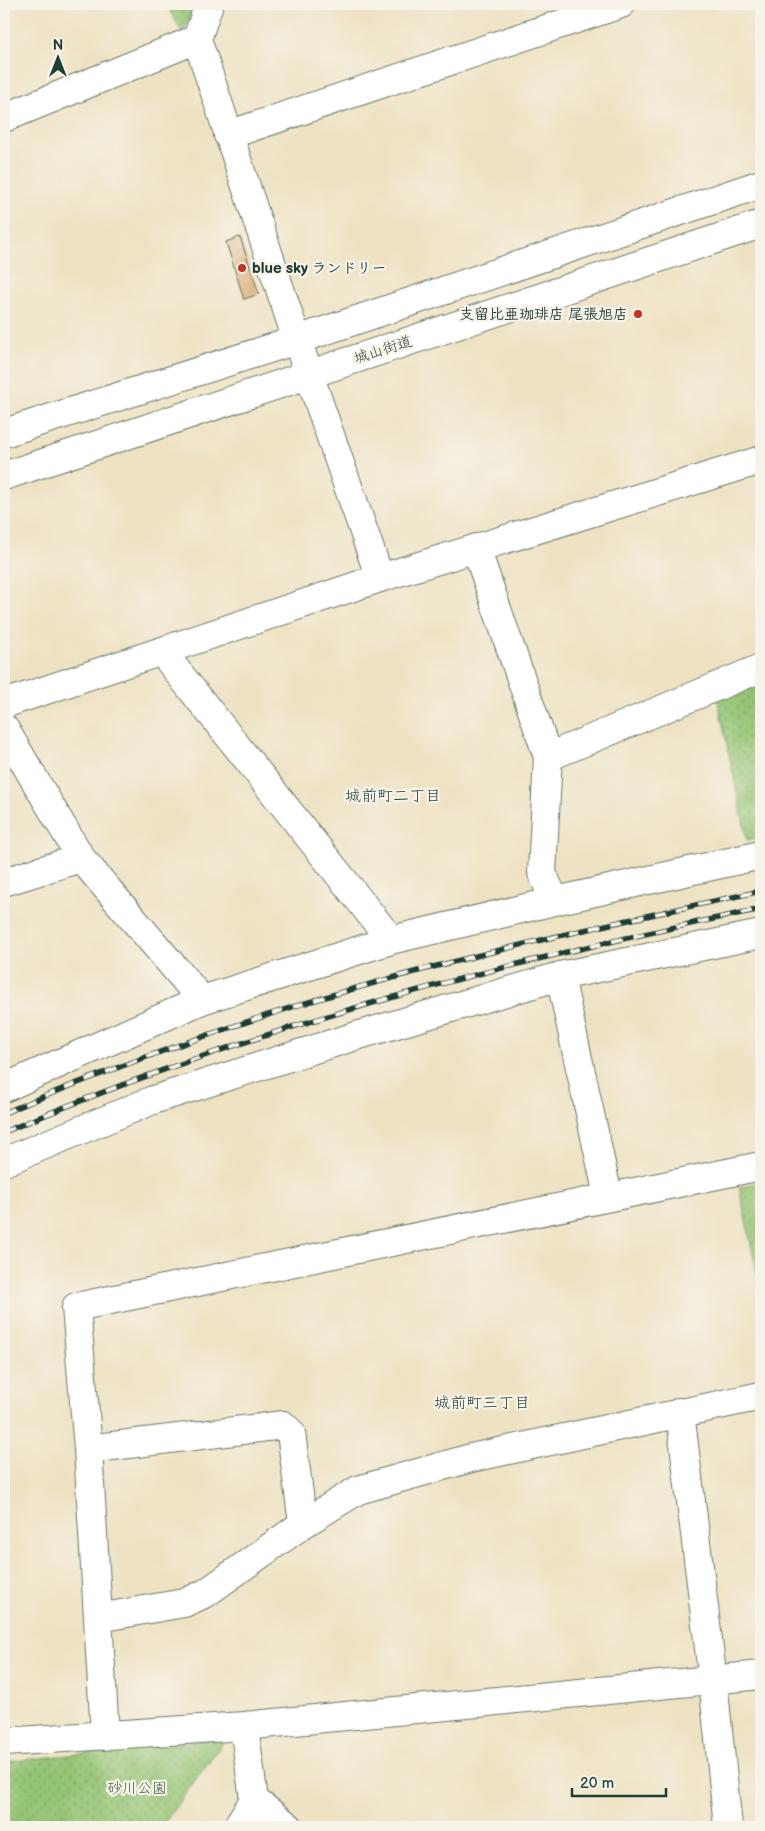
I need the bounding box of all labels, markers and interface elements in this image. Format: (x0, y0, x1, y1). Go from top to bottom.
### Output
north arrow (32, 32, 82, 82)
text: N (53, 37, 63, 54)
place label: blue sky ランドリー (252, 259, 386, 278)
marker: blue sky ランドリー (236, 262, 248, 274)
place label: 支留比亜珈琲店 尾張旭店 (459, 305, 628, 324)
marker: 支留比亜珈琲店 尾張旭店 (632, 308, 644, 320)
street label: 城山街道 (352, 332, 414, 368)
district label: 城前町二丁目 (345, 787, 441, 806)
district label: 城前町三丁目 (434, 1394, 530, 1413)
scale bar (572, 1766, 666, 1798)
text: 20 m (580, 1774, 614, 1793)
park label: 砂川公園 (107, 1779, 167, 1798)

